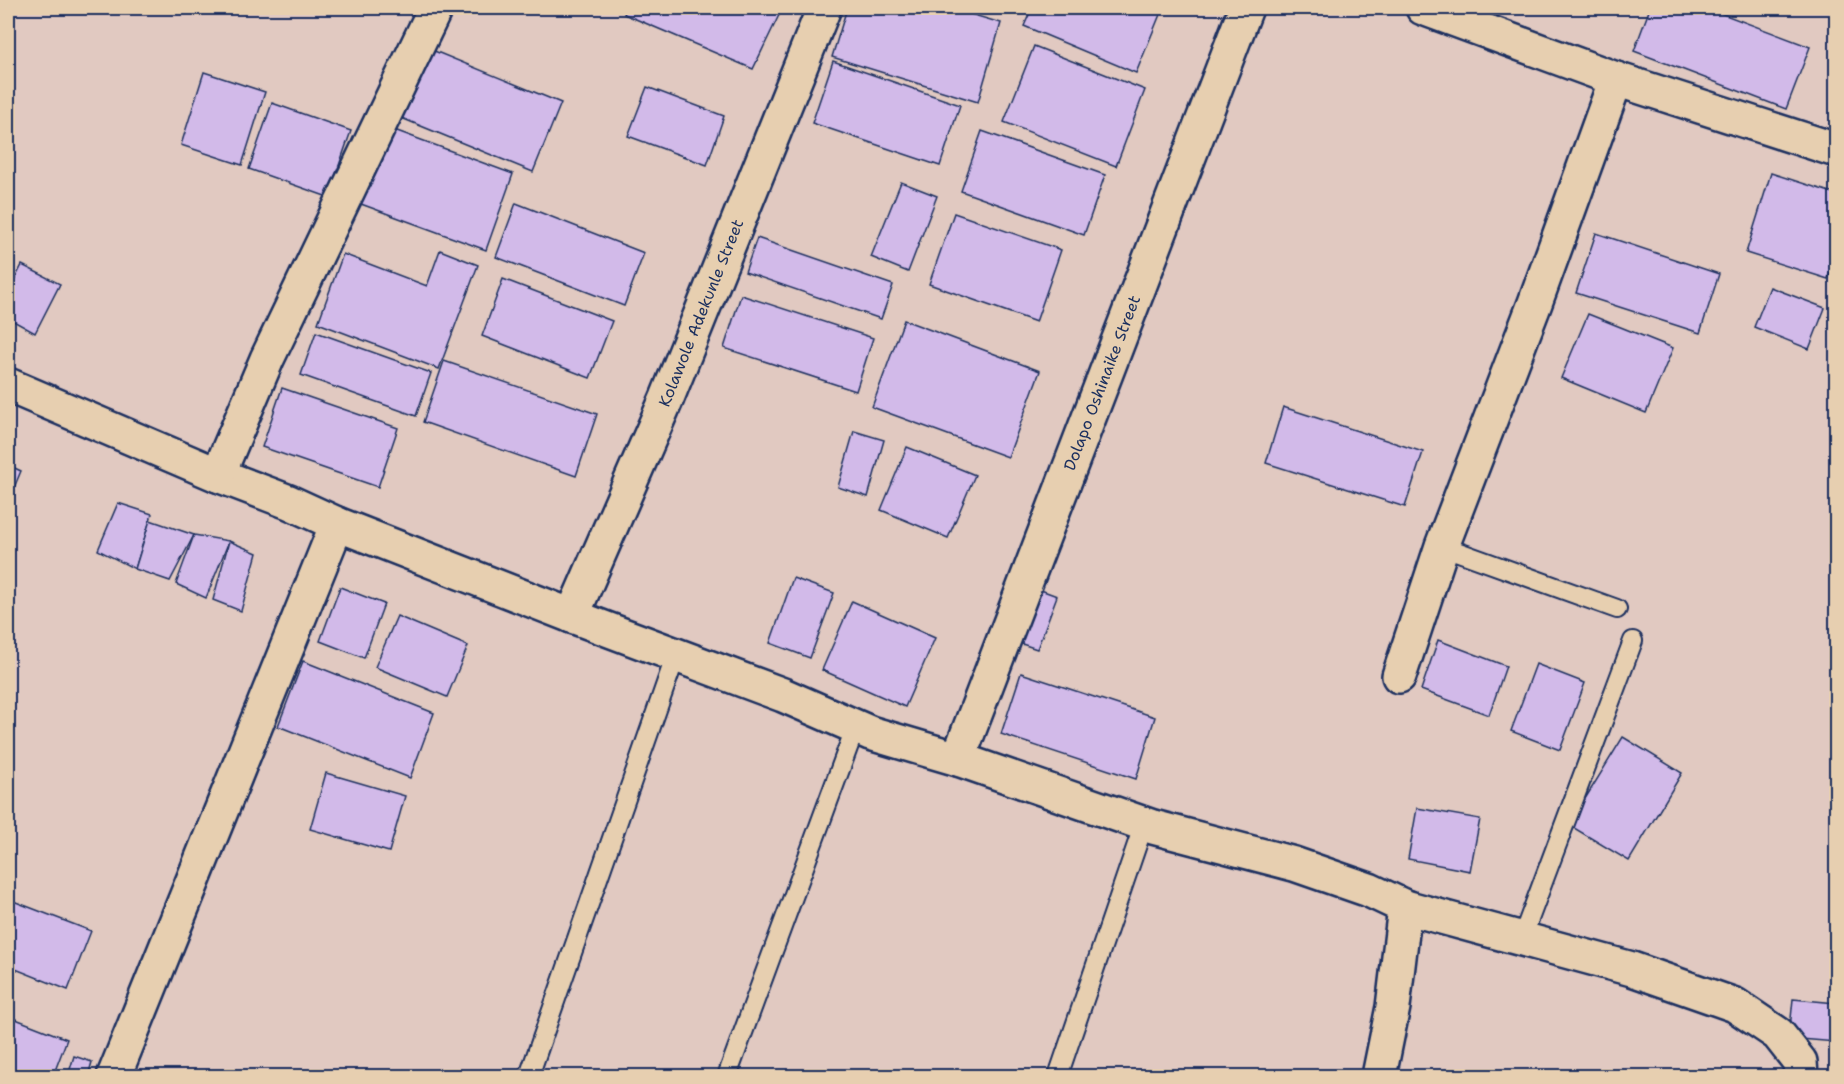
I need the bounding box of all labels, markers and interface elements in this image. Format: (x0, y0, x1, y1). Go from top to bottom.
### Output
street label: Kolawole Adekunle Street (654, 216, 748, 410)
street label: Dolapo Oshinaike Street (1059, 292, 1145, 474)

